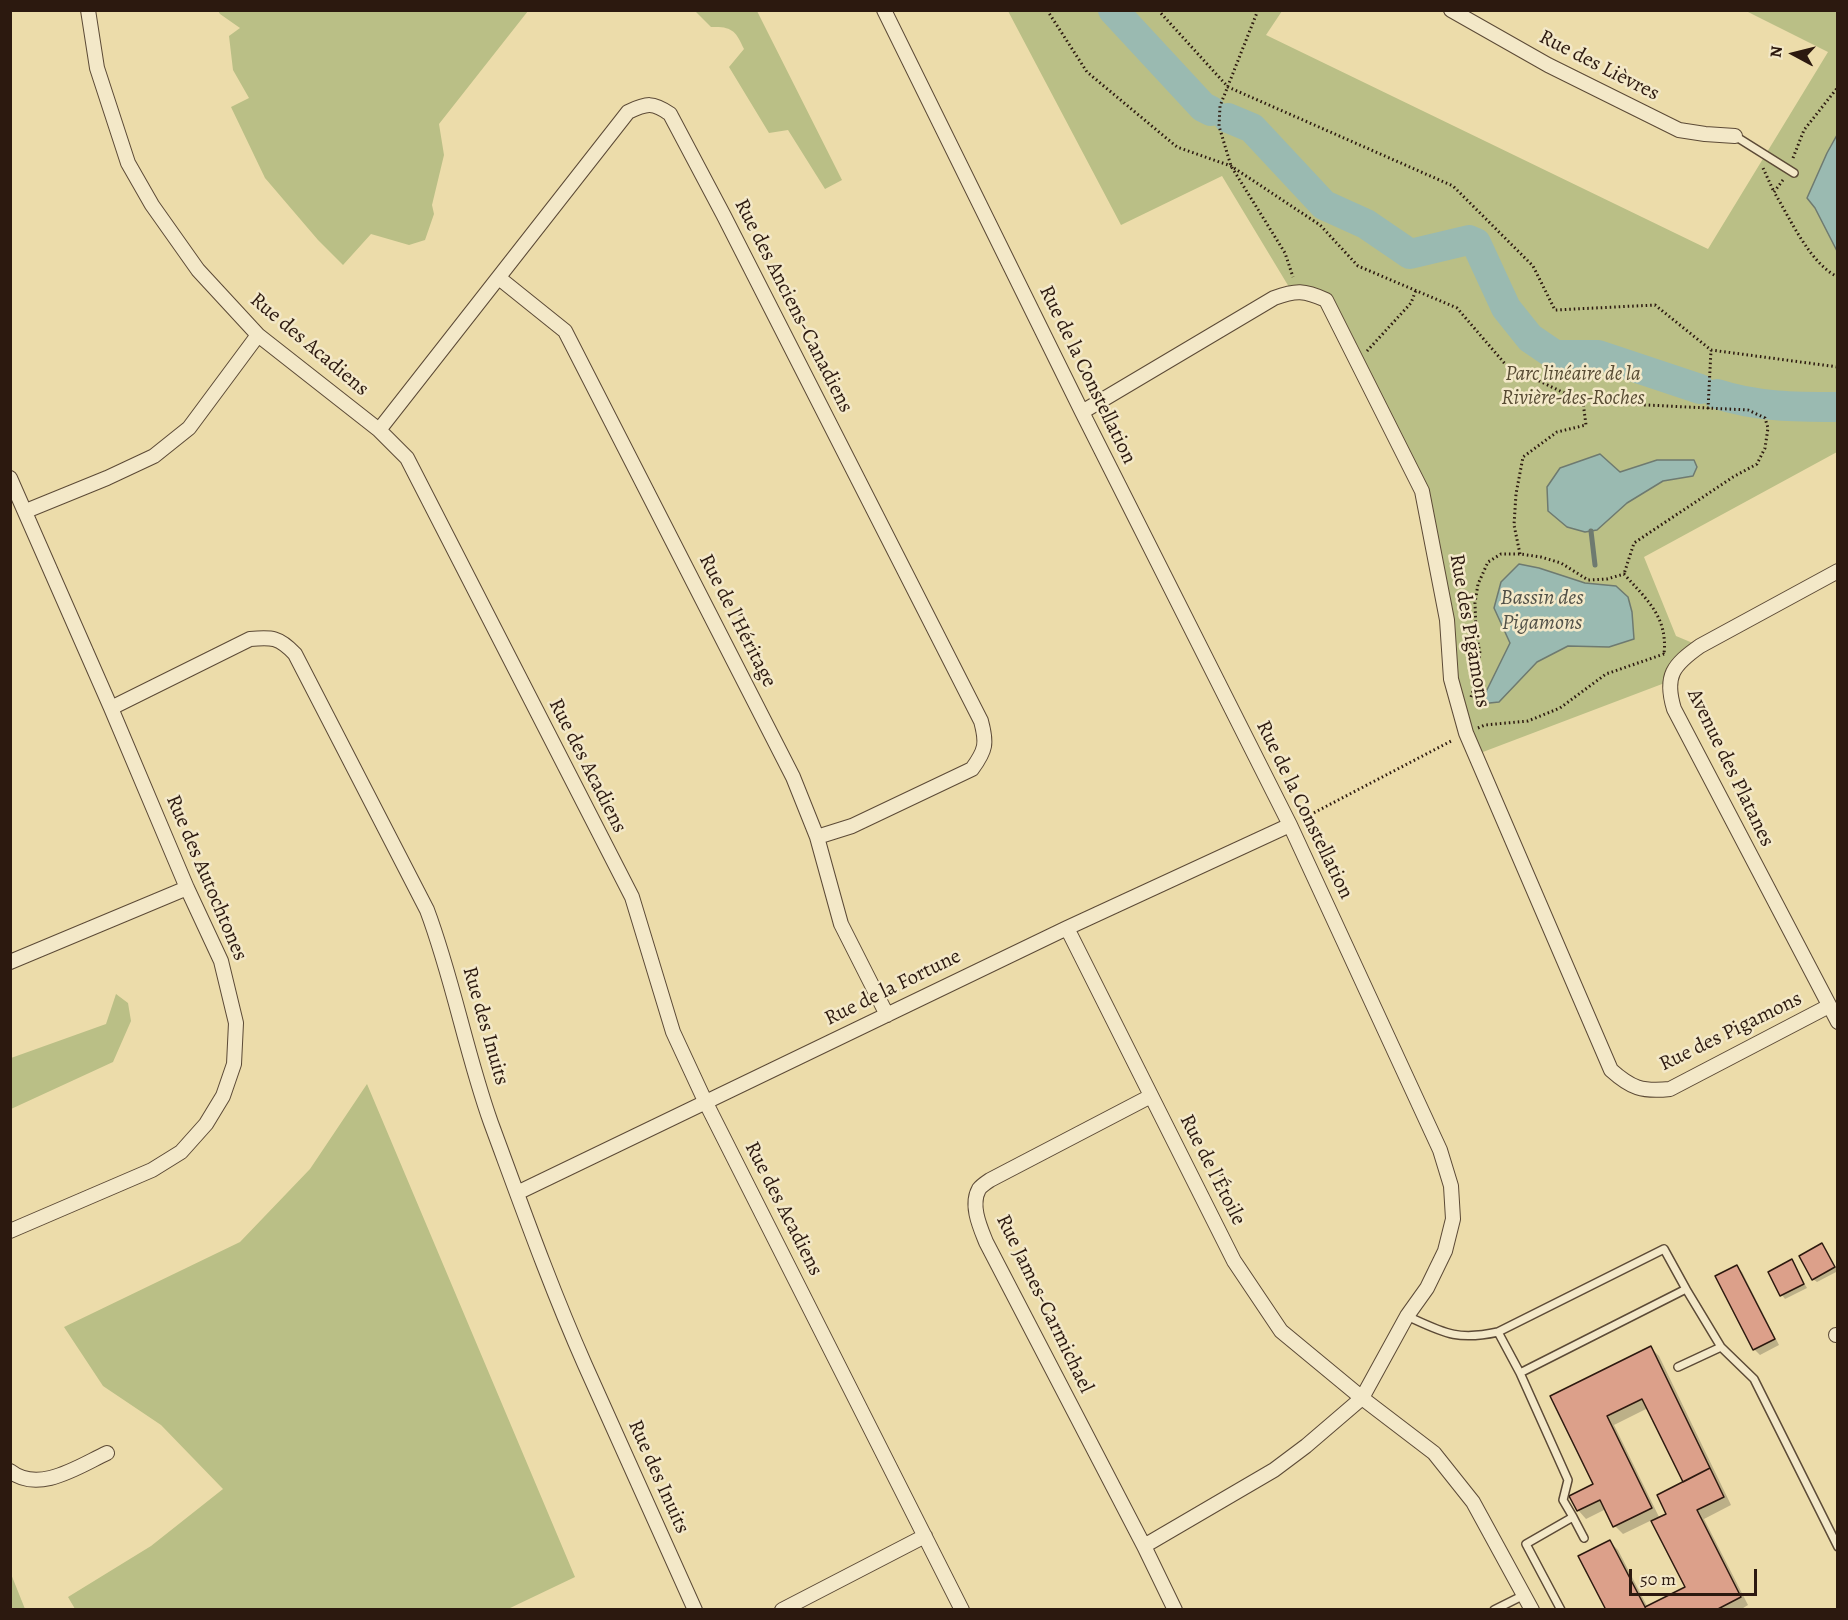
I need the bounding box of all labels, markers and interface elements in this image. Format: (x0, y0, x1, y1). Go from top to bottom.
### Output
north arrow (1764, 24, 1824, 84)
street label: Rue des Lièvres (1535, 25, 1663, 107)
text: N (1765, 45, 1788, 59)
street label: Rue des Anciens-Canadiens (728, 195, 858, 417)
street label: Rue de la Constellation (1033, 282, 1141, 468)
street label: Rue des Acadiens (244, 288, 374, 402)
park label: Parc linéaire de la Rivière-des-Roches (1501, 362, 1645, 412)
street label: Rue de l'Héritage (693, 550, 781, 692)
street label: Rue des Pigamons (1443, 552, 1495, 710)
water label: Bassin des Pigamons (1500, 586, 1584, 638)
street label: Avenue des Platanes (1681, 685, 1779, 851)
street label: Rue des Acadiens (542, 695, 632, 837)
street label: Rue de la Constellation (1250, 717, 1358, 903)
street label: Rue des Autochtones (160, 791, 252, 965)
street label: Rue de la Fortune (821, 944, 965, 1032)
street label: Rue des Inuits (456, 964, 514, 1088)
street label: Rue des Pigamons (1656, 987, 1806, 1077)
street label: Rue de l'Étoile (1173, 1110, 1251, 1230)
street label: Rue des Acadiens (738, 1138, 828, 1280)
street label: Rue James-Carmichael (990, 1211, 1098, 1397)
street label: Rue des Inuits (622, 1416, 694, 1538)
scale bar (1632, 1557, 1760, 1595)
text: 50 m (1640, 1567, 1676, 1591)

